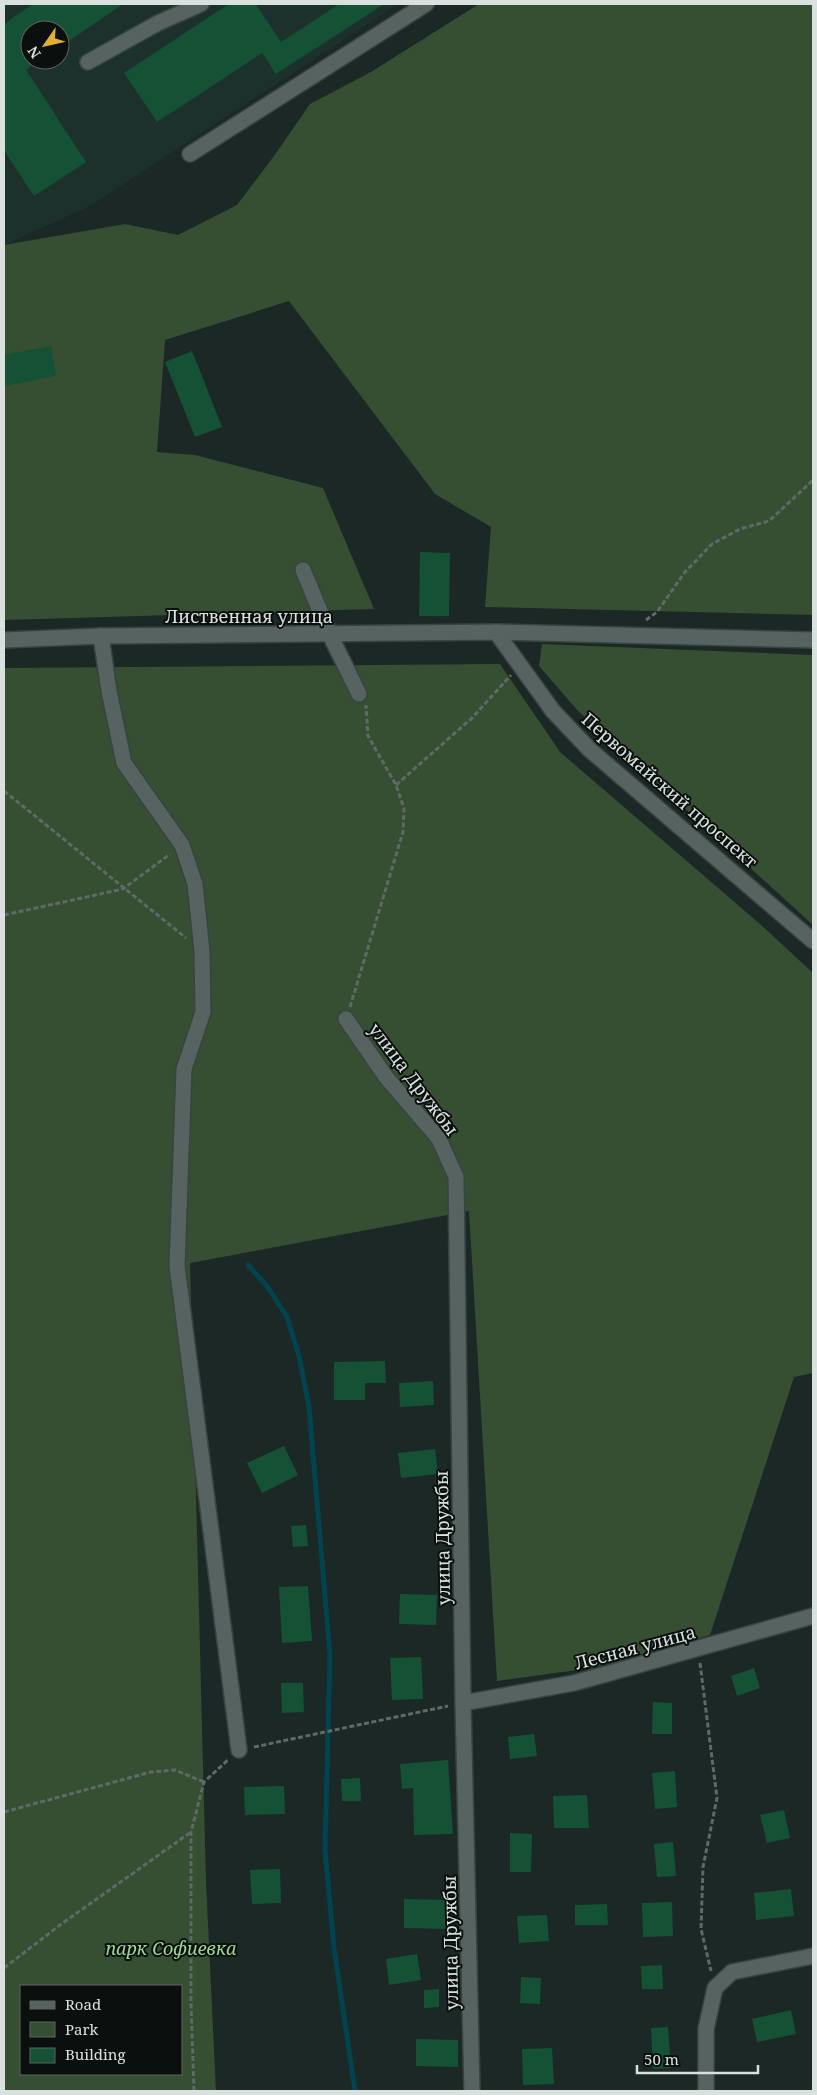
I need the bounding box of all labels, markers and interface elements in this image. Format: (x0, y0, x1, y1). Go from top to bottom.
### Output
north arrow (20, 20, 70, 70)
text: N (23, 43, 45, 62)
street label: Лиственная улица (165, 604, 333, 628)
street label: Первомайский проспект (577, 707, 763, 873)
street label: улица Дружбы (364, 1018, 464, 1140)
street label: улица Дружбы (429, 1470, 455, 1606)
street label: Лесная улица (572, 1619, 698, 1675)
street label: улица Дружбы (437, 1875, 463, 2011)
park label: парк Софиевка (106, 1936, 236, 1960)
legend (20, 1985, 182, 2075)
text: Road (65, 1994, 101, 2014)
text: Park (65, 2019, 99, 2039)
scale bar (637, 2042, 758, 2074)
text: Building (65, 2044, 126, 2064)
text: 50 m (644, 2049, 679, 2069)

